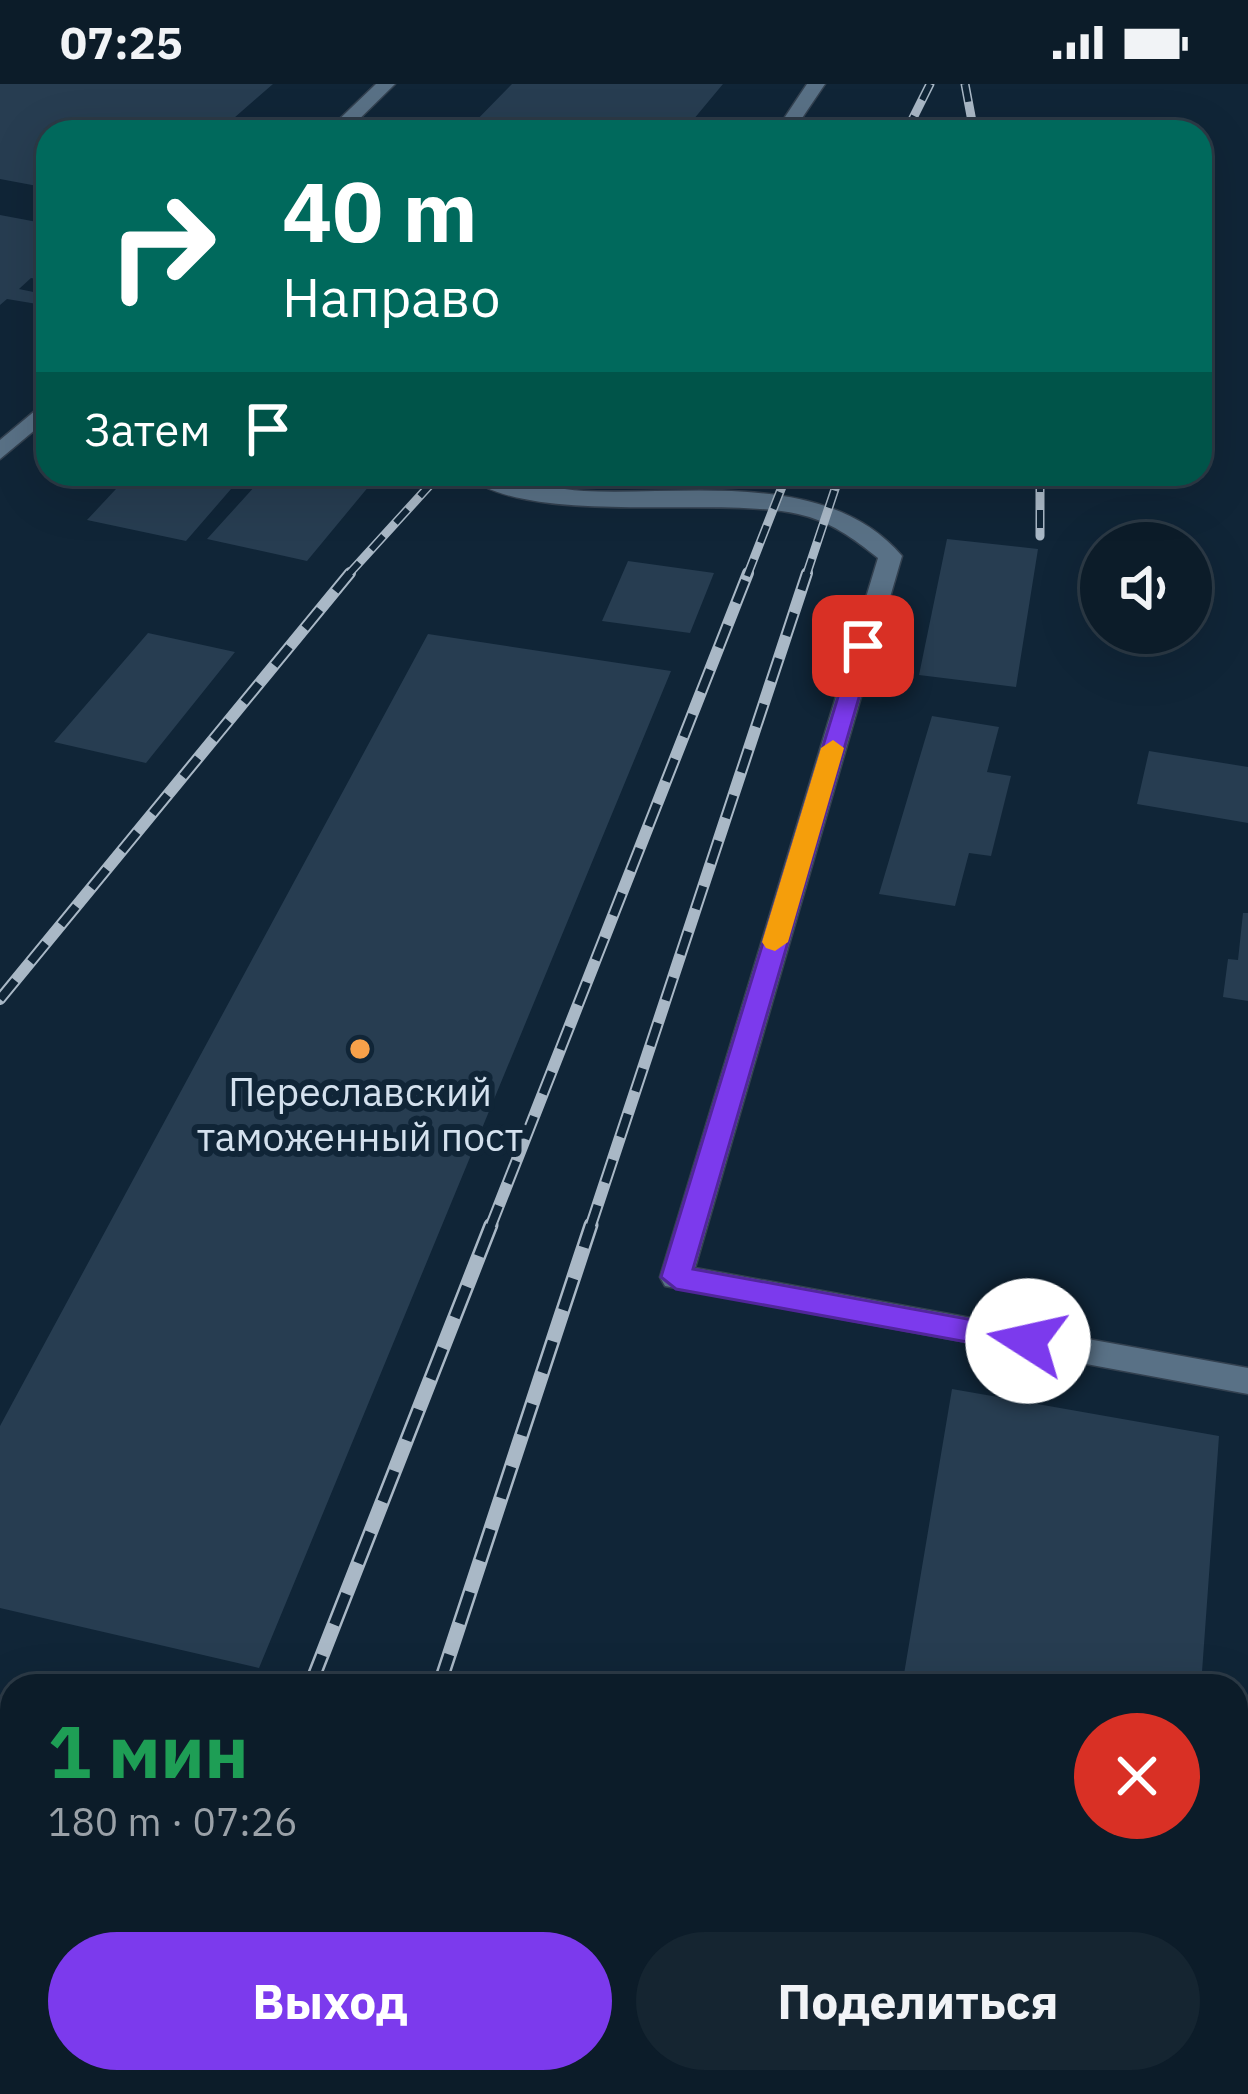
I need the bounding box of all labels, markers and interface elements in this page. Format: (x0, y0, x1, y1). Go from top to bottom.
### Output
text: 07:25 (60, 13, 183, 71)
text: 40 m (282, 156, 478, 265)
icon: right (84, 168, 240, 324)
text: Направо (282, 262, 500, 332)
icon: arrive (235, 396, 301, 462)
text: Затем (84, 400, 211, 458)
map controls (1080, 522, 1212, 654)
button: sound (1080, 522, 1212, 654)
pin (812, 595, 914, 697)
icon: arrive (830, 613, 896, 679)
marker: Переславский таможенный пост (347, 1036, 373, 1062)
place label: Переславский таможенный пост (197, 1066, 523, 1162)
position arrow (965, 1278, 1091, 1404)
text: 1 мин (48, 1704, 249, 1798)
button: close (1074, 1713, 1200, 1839)
text: 180 m · 07:26 (48, 1796, 298, 1847)
button: Выход (48, 1932, 612, 2070)
button: Поделиться (636, 1932, 1200, 2070)

